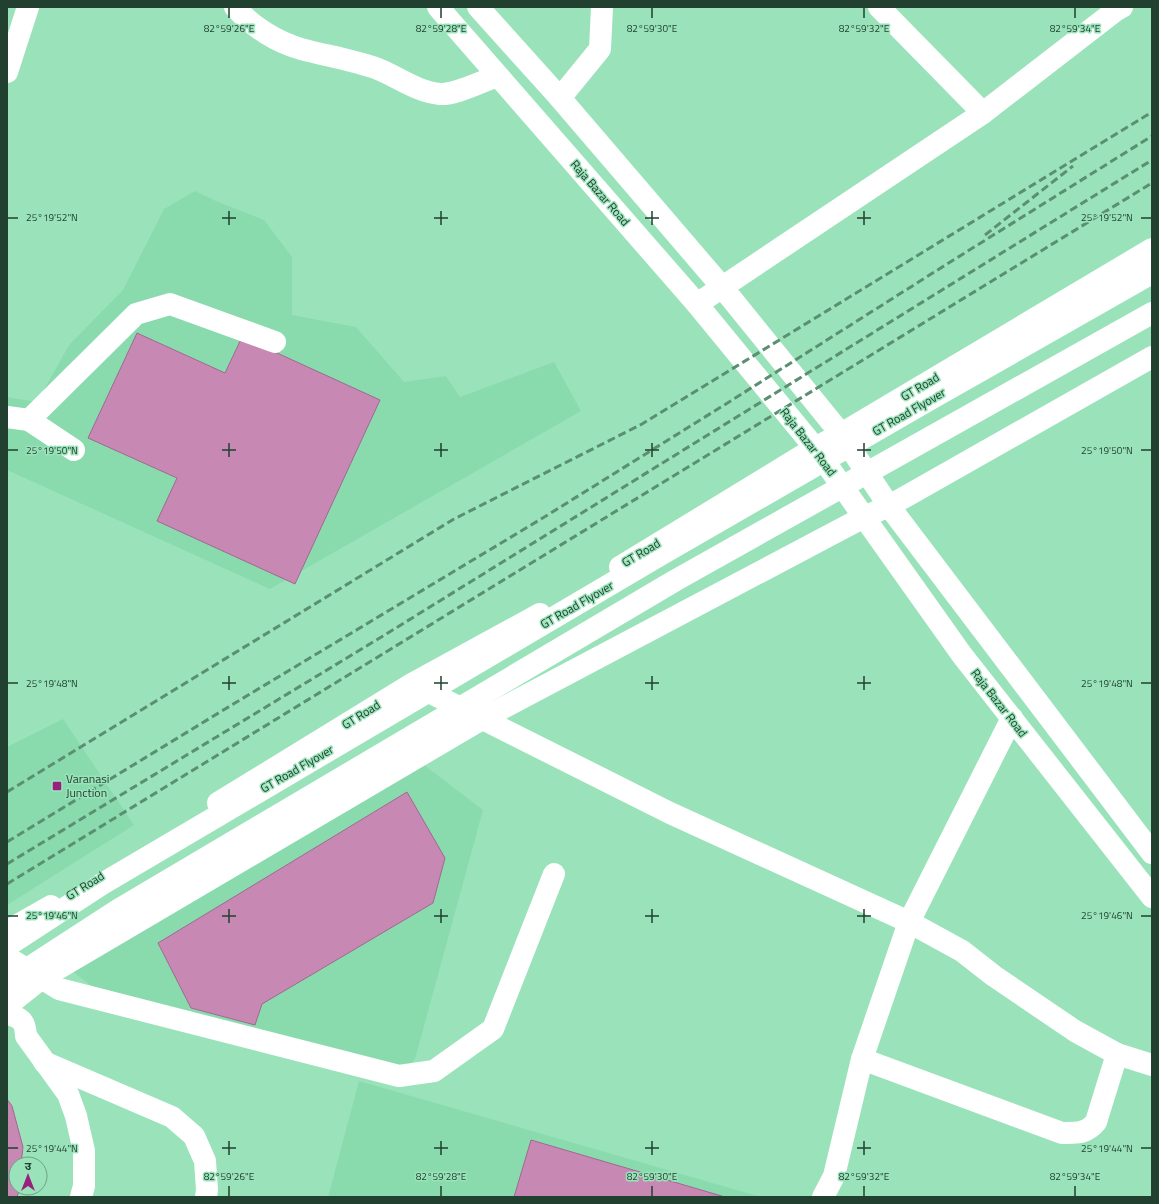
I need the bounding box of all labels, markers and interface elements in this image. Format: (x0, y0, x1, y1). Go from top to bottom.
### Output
text: 82°59'26"E (204, 21, 255, 36)
text: 82°59'28"E (416, 21, 467, 36)
text: 82°59'30"E (627, 21, 678, 36)
text: 82°59'32"E (839, 21, 890, 36)
text: 82°59'34"E (1050, 21, 1101, 36)
street label: Raja Bazar Road (566, 155, 635, 230)
text: 25°19'52"N (26, 210, 78, 225)
text: 25°19'52"N (1081, 210, 1133, 225)
street label: GT Road (897, 368, 943, 406)
street label: GT Road Flyover (869, 383, 949, 440)
street label: Raja Bazar Road (776, 403, 841, 480)
text: 25°19'50"N (26, 443, 78, 458)
text: 25°19'50"N (1081, 443, 1133, 458)
street label: GT Road (618, 534, 664, 572)
street label: GT Road Flyover (537, 576, 617, 633)
street label: Raja Bazar Road (967, 664, 1032, 741)
text: 25°19'48"N (26, 676, 78, 691)
text: 25°19'48"N (1081, 676, 1133, 691)
street label: GT Road (338, 695, 384, 734)
street label: GT Road Flyover (257, 740, 337, 797)
place label: Varanasi Junction (66, 769, 110, 802)
marker: Varanasi Junction (51, 780, 63, 792)
street label: GT Road (62, 866, 108, 905)
text: 25°19'46"N (26, 908, 78, 923)
text: 25°19'46"N (1081, 908, 1133, 923)
text: 25°19'44"N (26, 1141, 78, 1156)
text: 25°19'44"N (1081, 1141, 1133, 1156)
north arrow (8, 1156, 48, 1196)
text: उ (25, 1158, 32, 1174)
text: 82°59'26"E (204, 1169, 255, 1184)
text: 82°59'28"E (416, 1169, 467, 1184)
text: 82°59'30"E (627, 1169, 678, 1184)
text: 82°59'32"E (839, 1169, 890, 1184)
text: 82°59'34"E (1050, 1169, 1101, 1184)

